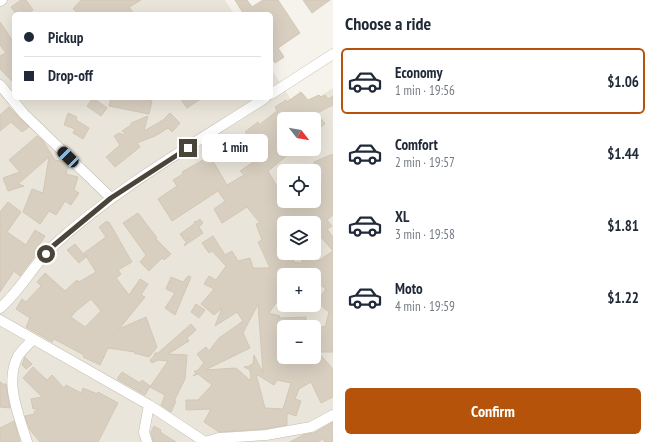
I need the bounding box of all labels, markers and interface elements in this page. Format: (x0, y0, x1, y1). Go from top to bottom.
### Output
text: Choose a ride (345, 12, 431, 35)
text: Pickup (48, 28, 83, 47)
icon: car (347, 63, 383, 99)
text: Economy (395, 63, 443, 82)
text: Drop-off (48, 66, 93, 85)
text: $1.06 (607, 72, 639, 91)
text: 1 min · 19:56 (395, 82, 455, 99)
north arrow (277, 112, 321, 156)
map controls (277, 112, 321, 364)
callout: 1 min (202, 134, 268, 162)
icon: car (347, 135, 383, 171)
text: Comfort (395, 135, 438, 154)
route end (179, 139, 197, 157)
text: 1 min (222, 139, 248, 156)
car (55, 144, 81, 170)
text: $1.44 (607, 144, 639, 163)
text: 2 min · 19:57 (395, 154, 455, 171)
button: locate (277, 164, 321, 208)
icon: car (347, 207, 383, 243)
text: XL (395, 207, 409, 226)
button: layers (277, 216, 321, 260)
text: $1.81 (607, 216, 639, 235)
text: 3 min · 19:58 (395, 226, 455, 243)
route start (37, 245, 55, 263)
button: + (277, 268, 321, 312)
icon: car (347, 279, 383, 315)
text: Moto (395, 279, 423, 298)
text: $1.22 (607, 288, 639, 307)
text: 4 min · 19:59 (395, 298, 455, 315)
button: − (277, 320, 321, 364)
button: Confirm (345, 388, 641, 434)

